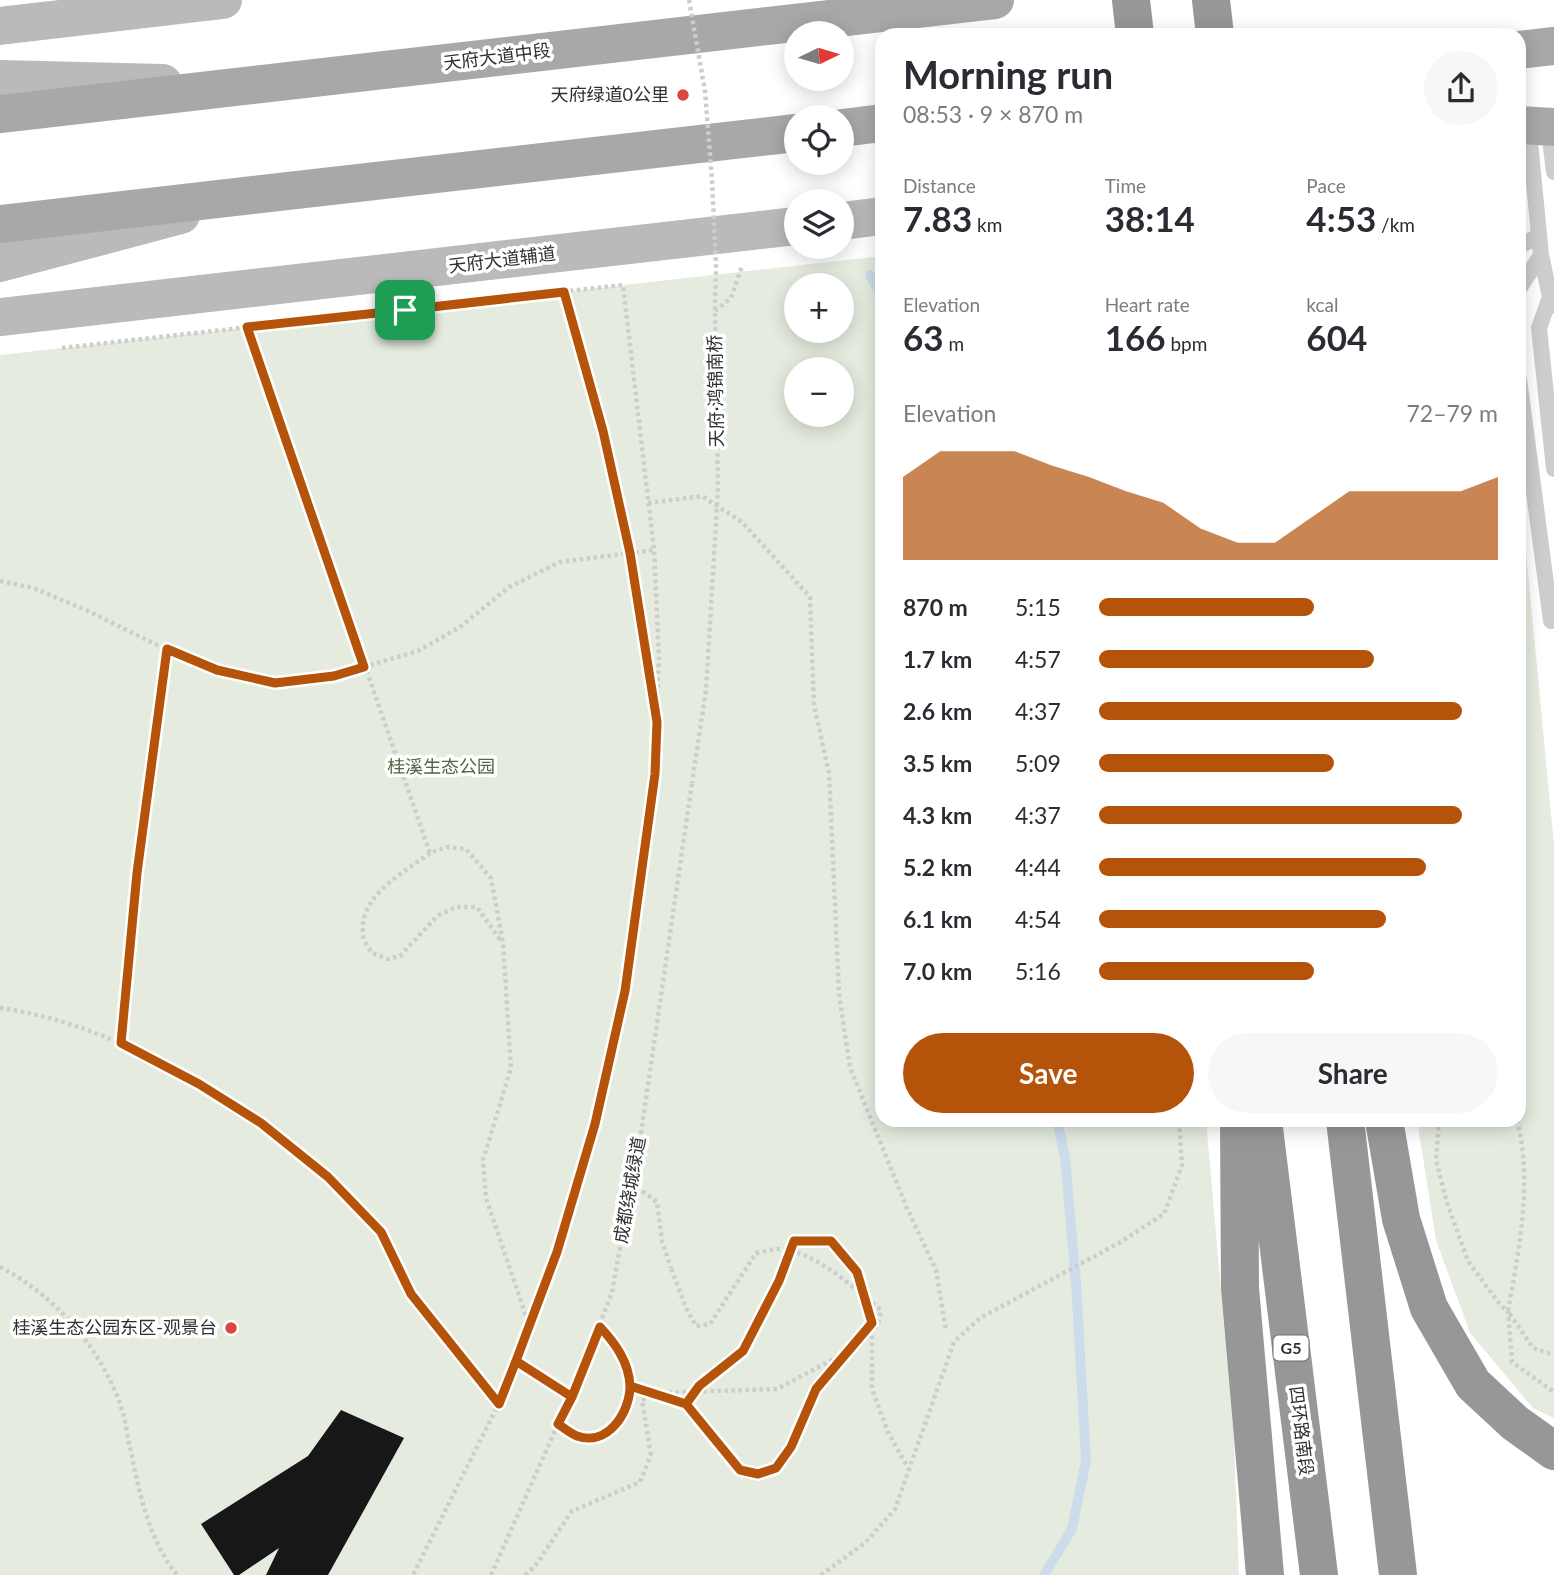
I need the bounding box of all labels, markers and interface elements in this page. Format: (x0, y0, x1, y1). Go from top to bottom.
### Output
north arrow (784, 21, 854, 91)
map controls (784, 21, 854, 427)
street label: 天府大道中段 (442, 39, 552, 74)
text: Morning run (903, 51, 1113, 97)
button: share (1424, 51, 1498, 125)
place label: 天府绿道0公里 (551, 83, 669, 105)
marker: 天府绿道0公里 (675, 87, 691, 103)
text: 08:53 · 9 × 870 m (903, 100, 1083, 128)
button: locate (784, 105, 854, 175)
text: Distance (903, 174, 976, 197)
text: Time (1105, 174, 1146, 197)
text: Pace (1306, 174, 1346, 197)
button: layers (784, 189, 854, 259)
text: 7.83 (903, 197, 972, 239)
text: 38:14 (1105, 197, 1195, 239)
text: 4:53 (1306, 197, 1376, 239)
text: km (972, 213, 1002, 236)
text: /km (1376, 213, 1415, 236)
street label: 天府大道辅道 (447, 242, 557, 277)
button: + (784, 273, 854, 343)
pin (375, 280, 435, 340)
icon: arrive (386, 291, 424, 329)
text: Elevation (903, 293, 980, 316)
text: Heart rate (1105, 293, 1190, 316)
text: kcal (1306, 293, 1338, 316)
text: 63 (903, 316, 944, 358)
text: 166 (1105, 316, 1166, 358)
text: 604 (1306, 316, 1367, 358)
text: m (944, 332, 964, 355)
text: bpm (1166, 332, 1207, 355)
street label: 天府·鸿锦南桥 (703, 334, 727, 448)
button: − (784, 357, 854, 427)
text: Elevation (903, 399, 996, 427)
text: 72–79 m (1406, 399, 1498, 427)
text: 870 m (903, 593, 968, 621)
text: 5:15 (1015, 593, 1061, 621)
text: 1.7 km (903, 645, 972, 673)
text: 4:57 (1015, 645, 1061, 673)
text: 2.6 km (903, 697, 972, 725)
text: 4:37 (1015, 697, 1061, 725)
text: 3.5 km (903, 749, 972, 777)
text: 5:09 (1015, 749, 1061, 777)
park label: 桂溪生态公园 (387, 755, 495, 777)
text: 4.3 km (903, 801, 972, 829)
text: 4:37 (1015, 801, 1061, 829)
text: 5.2 km (903, 853, 972, 881)
text: 4:44 (1015, 853, 1061, 881)
text: 6.1 km (903, 905, 972, 933)
text: 4:54 (1015, 905, 1061, 933)
text: 7.0 km (903, 957, 972, 985)
text: 5:16 (1015, 957, 1061, 985)
button: Save (903, 1033, 1194, 1113)
button: Share (1208, 1033, 1498, 1113)
street label: 成都绕城绿道 (609, 1135, 649, 1245)
place label: 桂溪生态公园东区-观景台 (12, 1316, 217, 1338)
marker: 桂溪生态公园东区-观景台 (223, 1320, 239, 1336)
road number: G5 (1274, 1336, 1308, 1360)
street label: 四环路南段 (1286, 1385, 1318, 1477)

